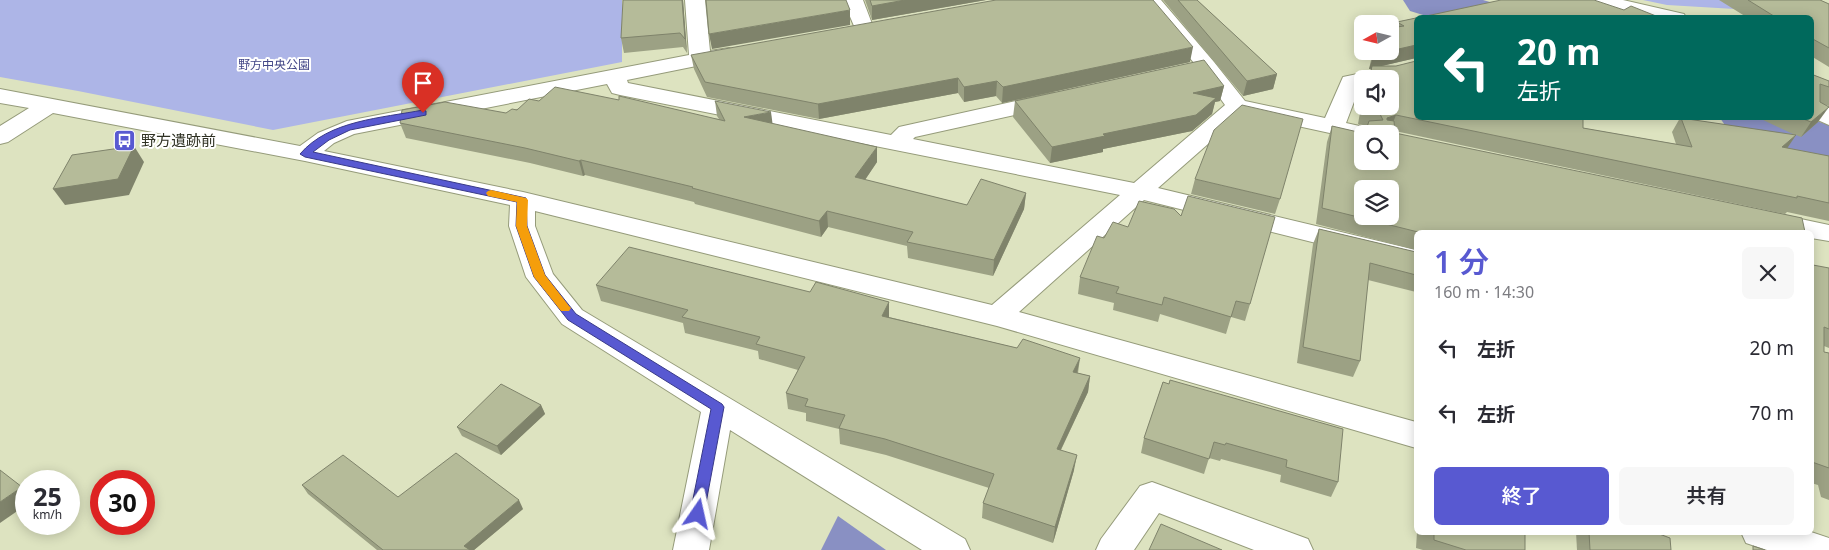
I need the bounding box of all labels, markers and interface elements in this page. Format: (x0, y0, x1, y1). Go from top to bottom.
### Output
north arrow (1354, 15, 1399, 60)
map controls (1354, 15, 1399, 225)
text: 20 m (1517, 28, 1600, 75)
icon: left (1434, 35, 1499, 100)
park label: 野方中央公園 (238, 56, 310, 73)
pin (402, 62, 444, 113)
icon: arrive (409, 69, 437, 97)
button: sound (1354, 70, 1399, 115)
text: 左折 (1517, 75, 1561, 105)
button: search (1354, 125, 1399, 170)
bus stop icon: 野方遺跡前 (113, 128, 137, 152)
place label: 野方遺跡前 (141, 130, 216, 150)
button: layers (1354, 180, 1399, 225)
text: 1 分 (1434, 241, 1489, 282)
button: close (1742, 247, 1794, 299)
text: 160 m · 14:30 (1434, 281, 1534, 303)
icon: left (1434, 334, 1462, 362)
text: 20 m (1750, 335, 1794, 361)
text: 左折 (1477, 336, 1515, 362)
icon: left (1434, 399, 1462, 427)
text: 70 m (1750, 400, 1794, 426)
text: 左折 (1477, 401, 1515, 427)
button: 終了 (1434, 467, 1609, 525)
button: 共有 (1619, 467, 1794, 525)
speed limit sign: 30 (90, 470, 155, 535)
text: 25 (33, 479, 62, 513)
position arrow (671, 487, 723, 539)
text: km/h (33, 506, 62, 523)

